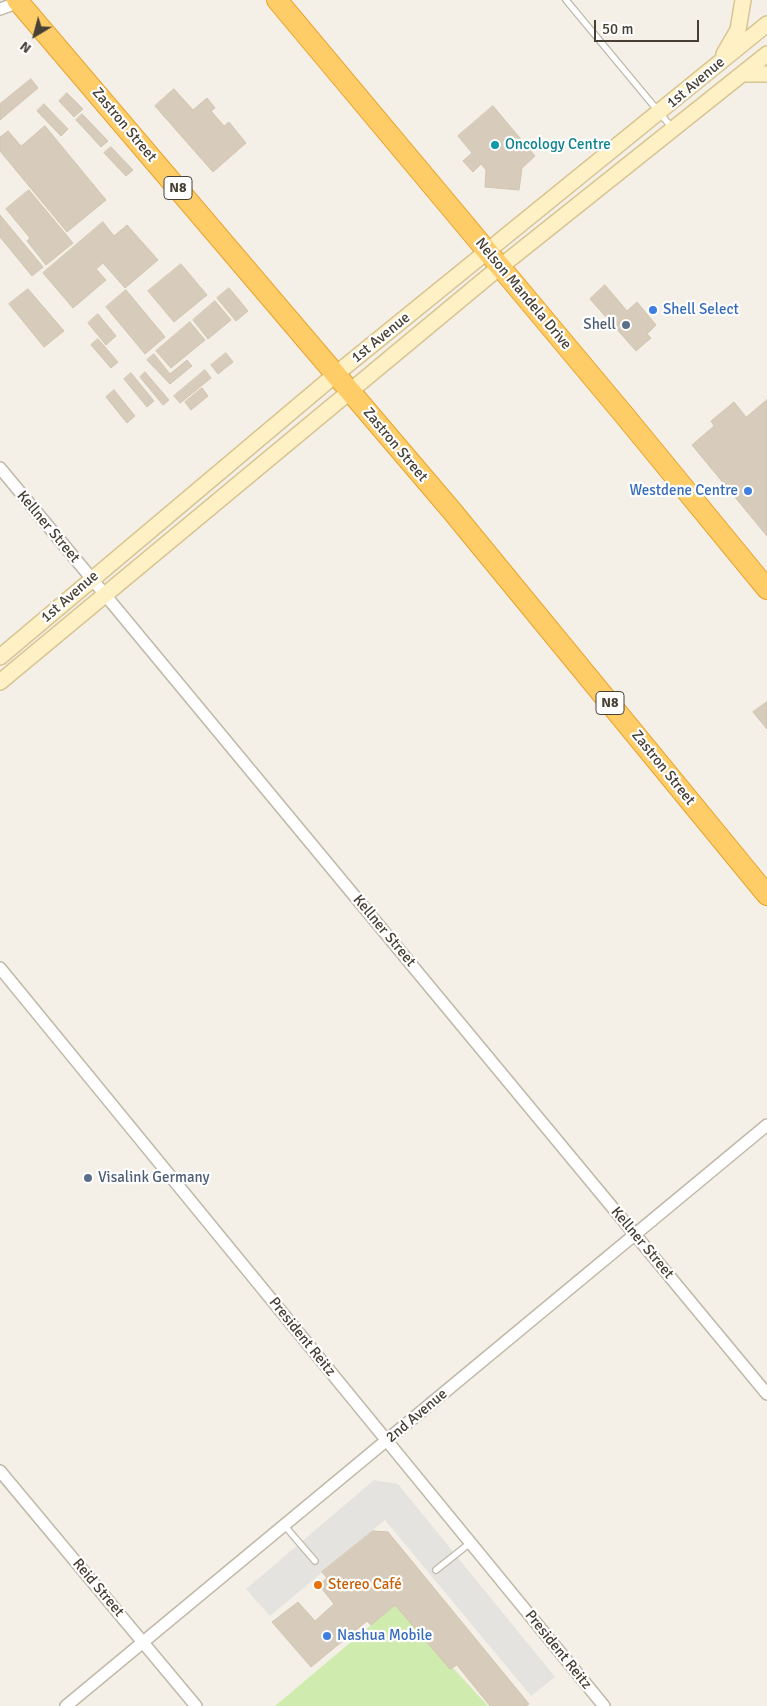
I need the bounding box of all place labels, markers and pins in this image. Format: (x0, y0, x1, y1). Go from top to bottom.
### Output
place label: Oncology Centre (505, 136, 611, 154)
marker: Oncology Centre (489, 139, 501, 151)
place label: Shell Select (663, 301, 739, 319)
marker: Shell Select (647, 304, 659, 316)
place label: Shell (583, 316, 616, 334)
marker: Shell (620, 319, 632, 331)
place label: Westdene Centre (630, 482, 738, 500)
marker: Westdene Centre (742, 485, 754, 497)
place label: Visalink Germany (98, 1169, 209, 1187)
marker: Visalink Germany (82, 1172, 94, 1184)
place label: Stereo Café (328, 1576, 402, 1594)
marker: Stereo Café (312, 1579, 324, 1591)
place label: Nashua Mobile (337, 1627, 432, 1645)
marker: Nashua Mobile (321, 1630, 333, 1642)

